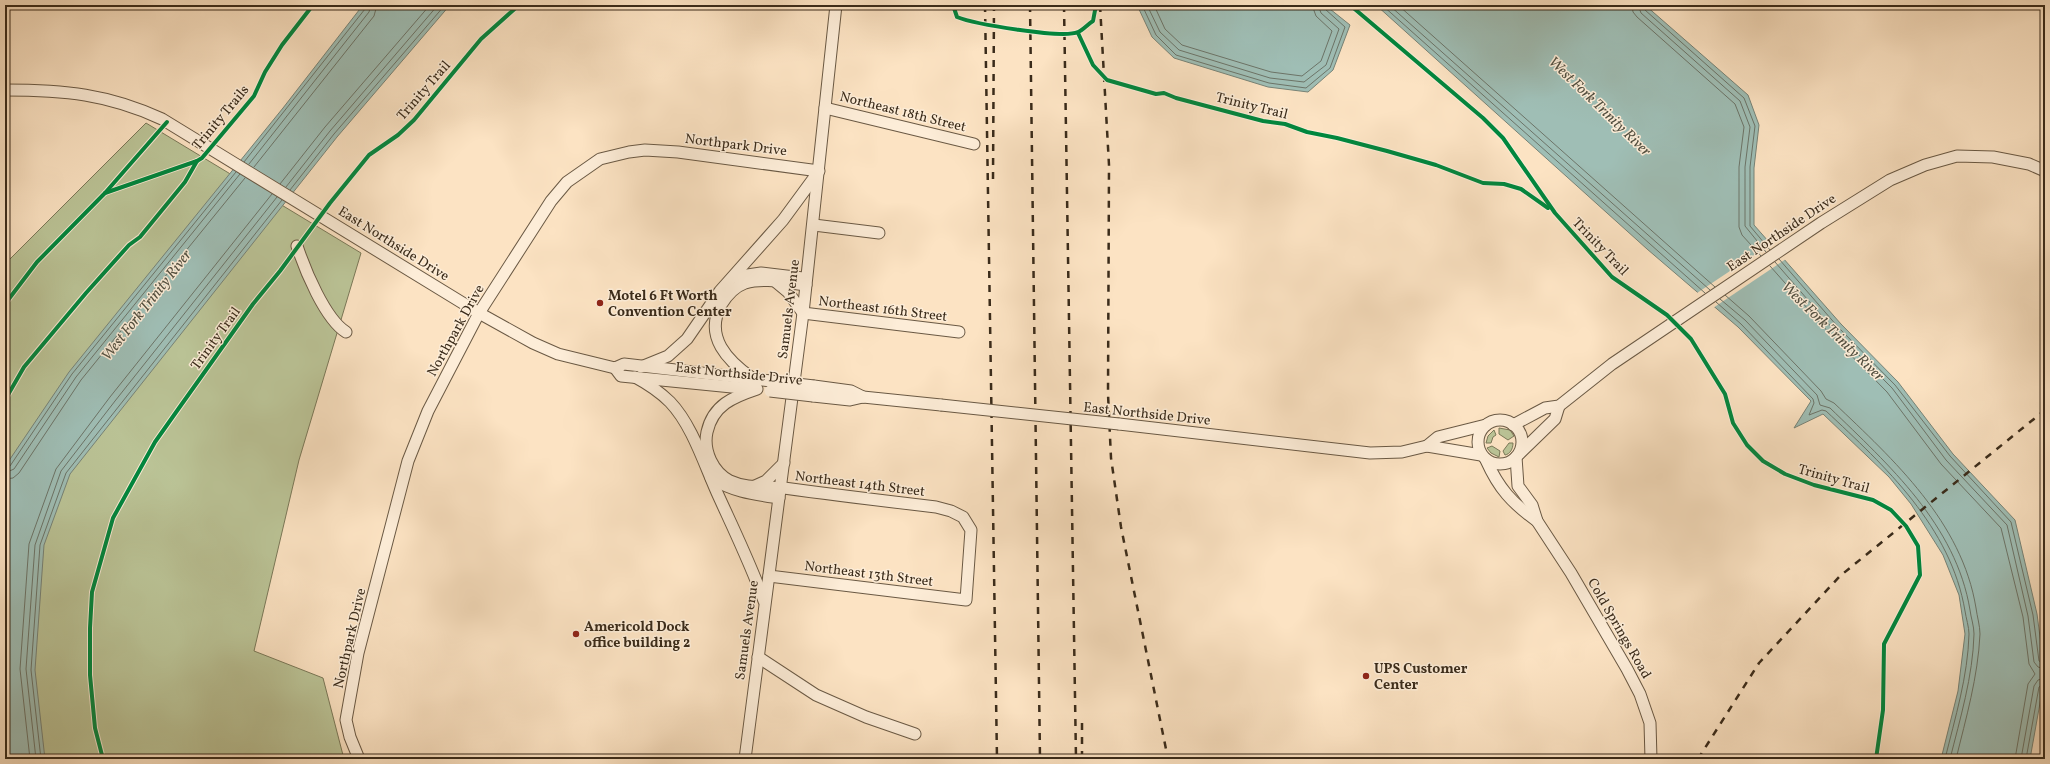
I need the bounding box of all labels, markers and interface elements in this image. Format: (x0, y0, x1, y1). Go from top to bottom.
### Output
water label: West Fork Trinity River (1543, 52, 1655, 162)
street label: Trinity Trail (393, 57, 455, 125)
street label: Trinity Trails (188, 81, 254, 155)
street label: Northeast 18th Street (837, 88, 968, 137)
street label: Trinity Trail (1214, 88, 1290, 125)
street label: Northpark Drive (684, 130, 788, 161)
street label: East Northside Drive (1724, 189, 1840, 277)
street label: East Northside Drive (334, 202, 453, 286)
street label: Trinity Trail (1568, 214, 1632, 280)
water label: West Fork Trinity River (97, 246, 197, 366)
street label: Samuels Avenue (774, 258, 805, 360)
water label: West Fork Trinity River (1776, 277, 1888, 387)
street label: Northpark Drive (423, 281, 490, 380)
place label: Motel 6 Ft Worth Convention Center (608, 287, 732, 322)
street label: Northeast 16th Street (817, 292, 948, 327)
marker: Motel 6 Ft Worth Convention Center (595, 298, 605, 308)
street label: Trinity Trail (187, 304, 246, 374)
street label: East Northside Drive (674, 358, 804, 391)
street label: East Northside Drive (1082, 398, 1212, 431)
street label: Trinity Trail (1796, 460, 1872, 499)
street label: Northeast 14th Street (794, 467, 926, 502)
street label: Northeast 13th Street (803, 557, 934, 592)
street label: Cold Springs Road (1582, 575, 1655, 683)
street label: Samuels Avenue (731, 579, 764, 681)
street label: Northpark Drive (330, 586, 371, 690)
place label: Americold Dock office building 2 (584, 618, 690, 653)
marker: Americold Dock office building 2 (571, 629, 581, 639)
place label: UPS Customer Center (1374, 660, 1468, 695)
marker: UPS Customer Center (1361, 671, 1371, 681)

